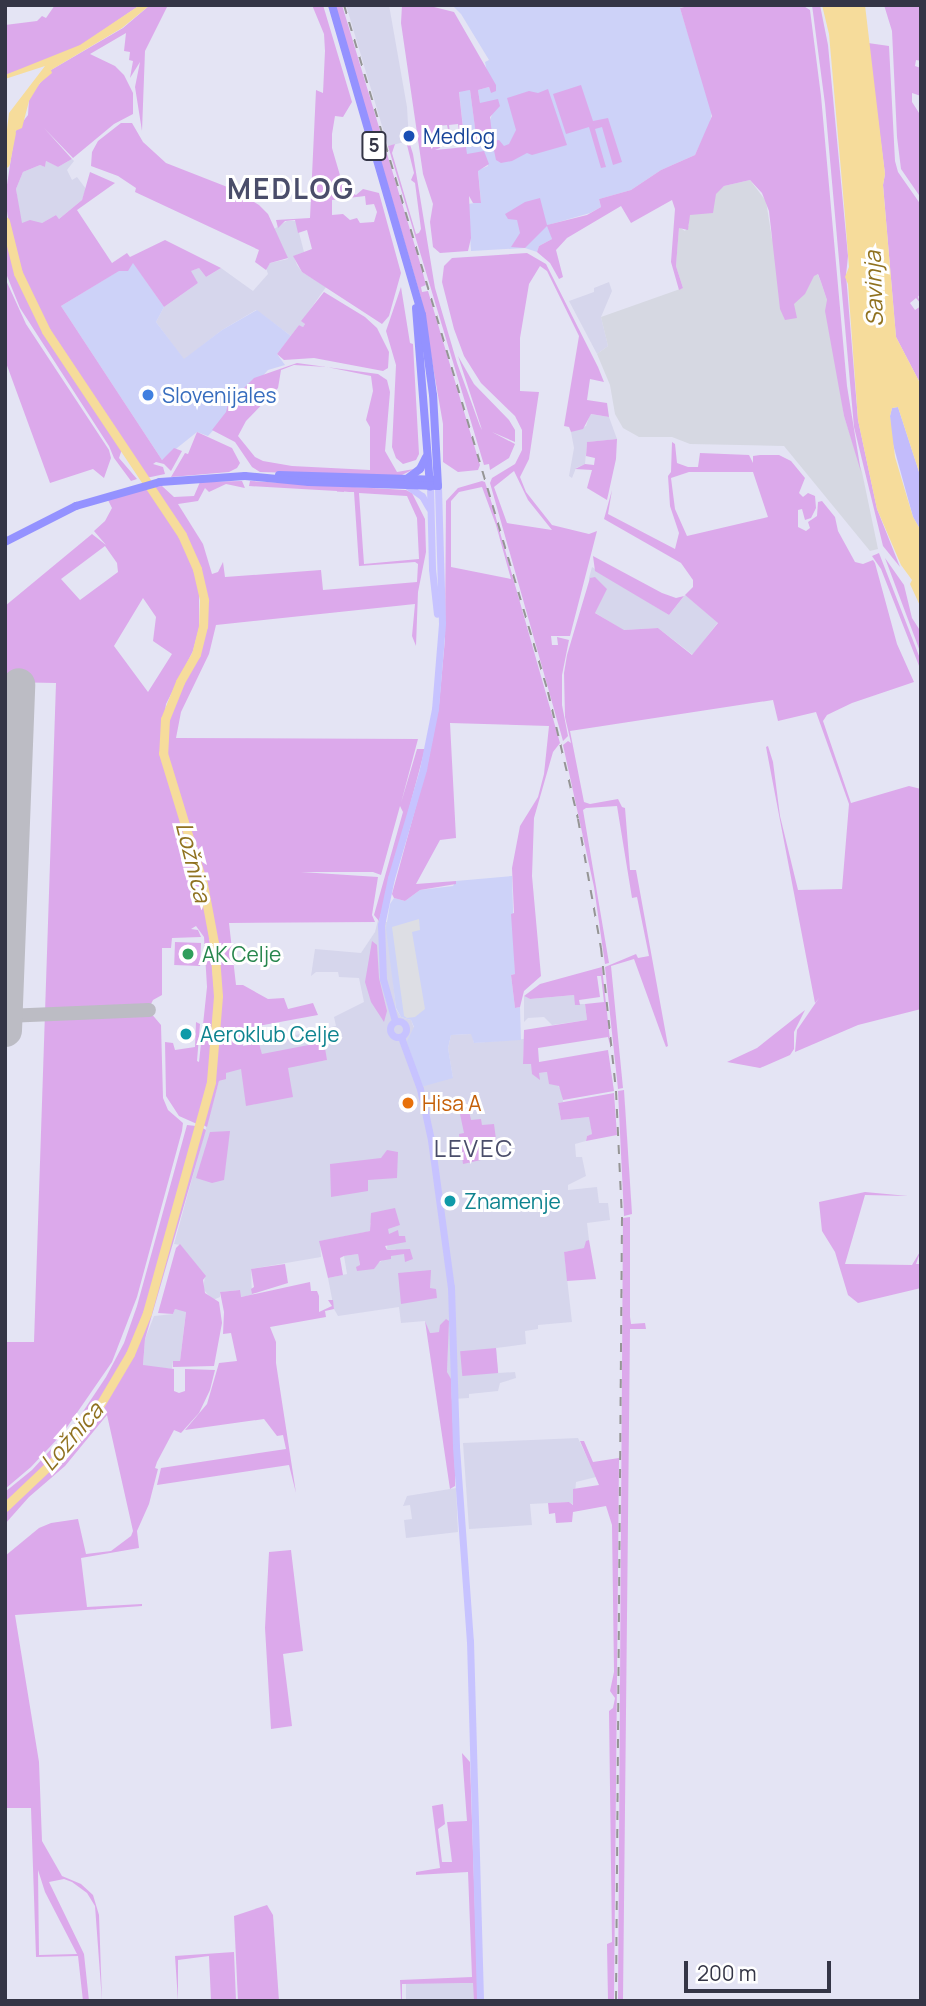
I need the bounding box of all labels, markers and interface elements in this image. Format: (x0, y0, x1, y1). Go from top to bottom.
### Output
place label: Medlog (423, 123, 495, 149)
marker: Medlog (401, 128, 417, 144)
road number: 5 (360, 130, 388, 162)
district label: MEDLOG (228, 171, 354, 205)
water label: Savinja (858, 251, 888, 327)
place label: Slovenijales (162, 382, 277, 408)
marker: Slovenijales (140, 387, 156, 403)
water label: Ložnica (171, 819, 217, 905)
place label: AK Celje (202, 941, 282, 967)
marker: AK Celje (180, 946, 196, 962)
place label: Aeroklub Celje (200, 1021, 340, 1047)
marker: Aeroklub Celje (178, 1026, 194, 1042)
place label: Hisa A (422, 1090, 481, 1116)
marker: Hisa A (400, 1095, 416, 1111)
district label: LEVEC (434, 1134, 514, 1162)
place label: Znamenje (464, 1188, 561, 1214)
marker: Znamenje (442, 1193, 458, 1209)
water label: Ložnica (34, 1396, 108, 1476)
scale bar (688, 1946, 835, 1990)
text: 200 m (697, 1959, 757, 1987)

